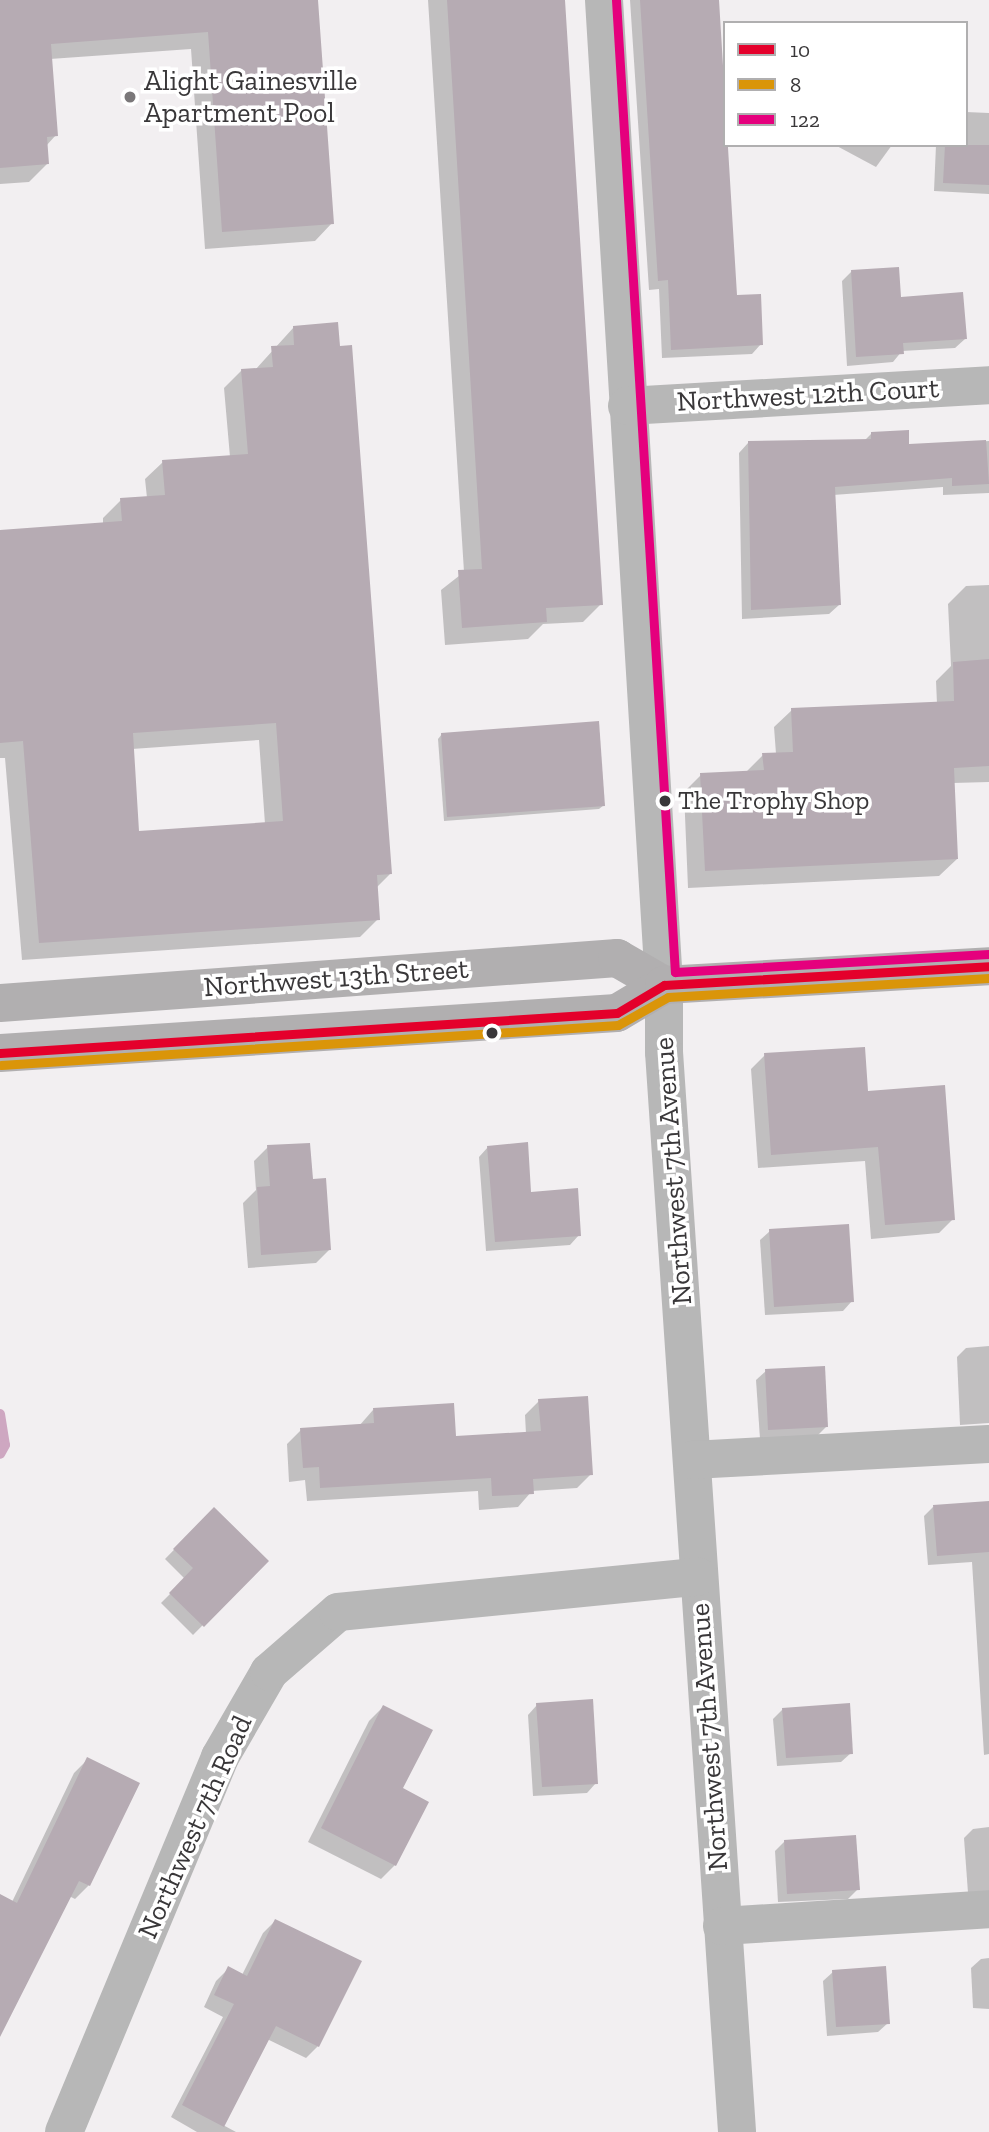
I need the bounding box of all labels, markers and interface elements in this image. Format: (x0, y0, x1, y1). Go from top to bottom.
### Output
legend (723, 21, 968, 147)
text: 10 (790, 37, 810, 62)
place label: Alight Gainesville Apartment Pool (144, 64, 358, 130)
text: 8 (790, 72, 801, 97)
marker: Alight Gainesville Apartment Pool (122, 89, 138, 105)
text: 122 (790, 107, 820, 132)
street label: Northwest 12th Court (676, 371, 940, 419)
place label: The Trophy Shop (678, 785, 870, 817)
marker: The Trophy Shop (658, 794, 672, 808)
street label: Northwest 13th Street (202, 952, 470, 1004)
unlabelled marker (485, 1026, 499, 1040)
street label: Northwest 7th Avenue (647, 1035, 699, 1307)
street label: Northwest 7th Avenue (683, 1601, 735, 1873)
street label: Northwest 7th Road (131, 1710, 259, 1944)

